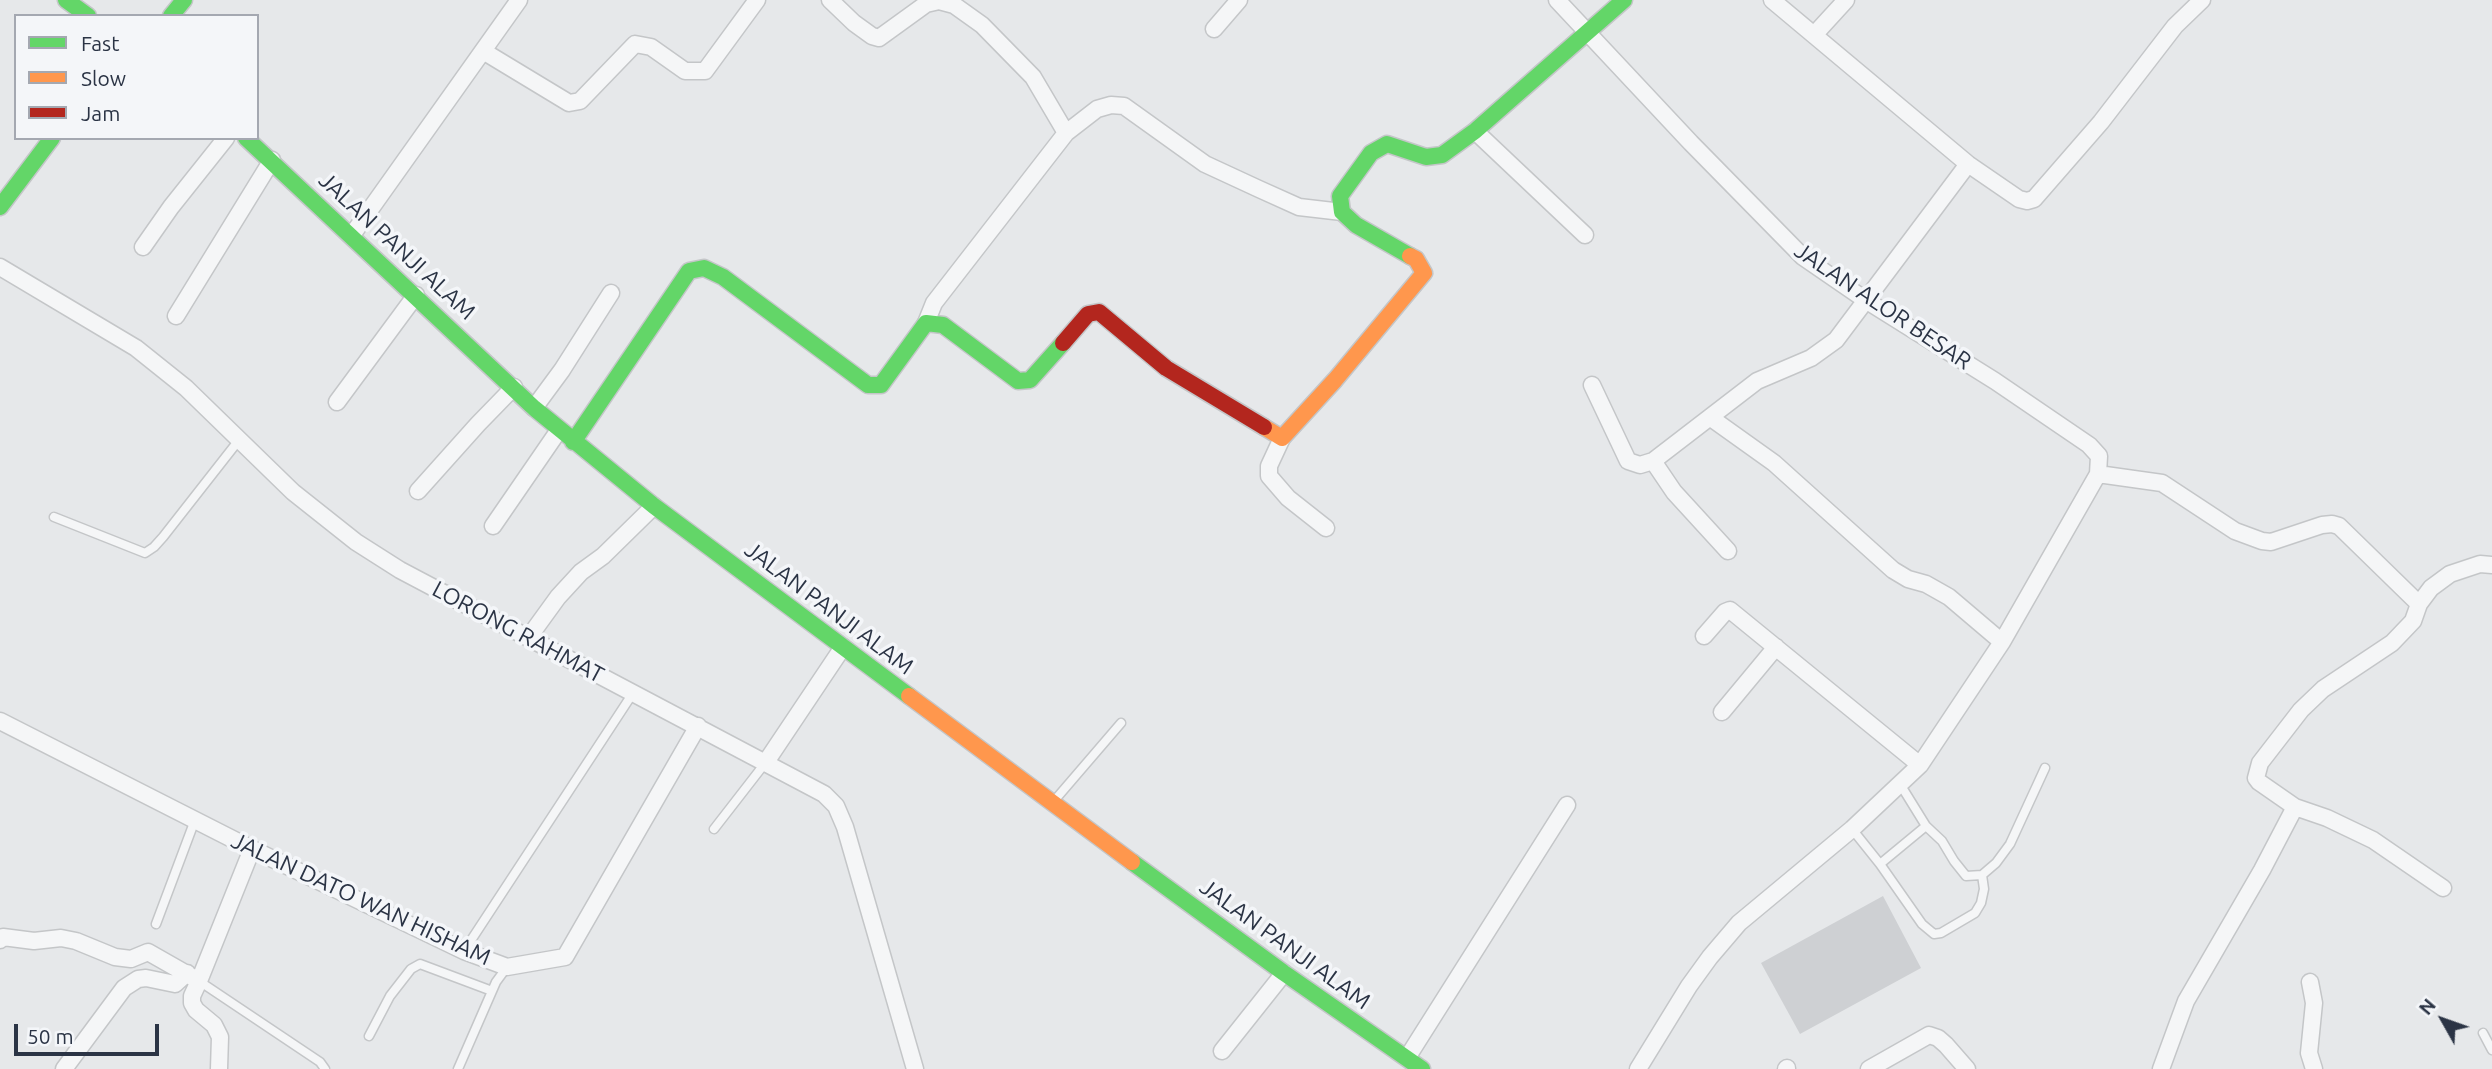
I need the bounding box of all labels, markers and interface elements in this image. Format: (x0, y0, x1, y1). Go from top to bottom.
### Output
legend (14, 14, 259, 140)
text: Fast (81, 31, 119, 55)
text: Slow (81, 66, 126, 90)
text: Jam (81, 101, 120, 125)
street label: JALAN PANJI ALAM (313, 166, 481, 326)
street label: JALAN ALOR BESAR (1789, 237, 1977, 375)
street label: JALAN PANJI ALAM (739, 536, 919, 680)
street label: LORONG RAHMAT (427, 575, 609, 689)
street label: JALAN DATO WAN HISHAM (227, 827, 495, 971)
street label: JALAN PANJI ALAM (1194, 873, 1376, 1015)
north arrow (2408, 985, 2478, 1055)
text: N (2414, 994, 2440, 1019)
scale bar (18, 1010, 163, 1054)
text: 50 m (27, 1024, 74, 1048)

